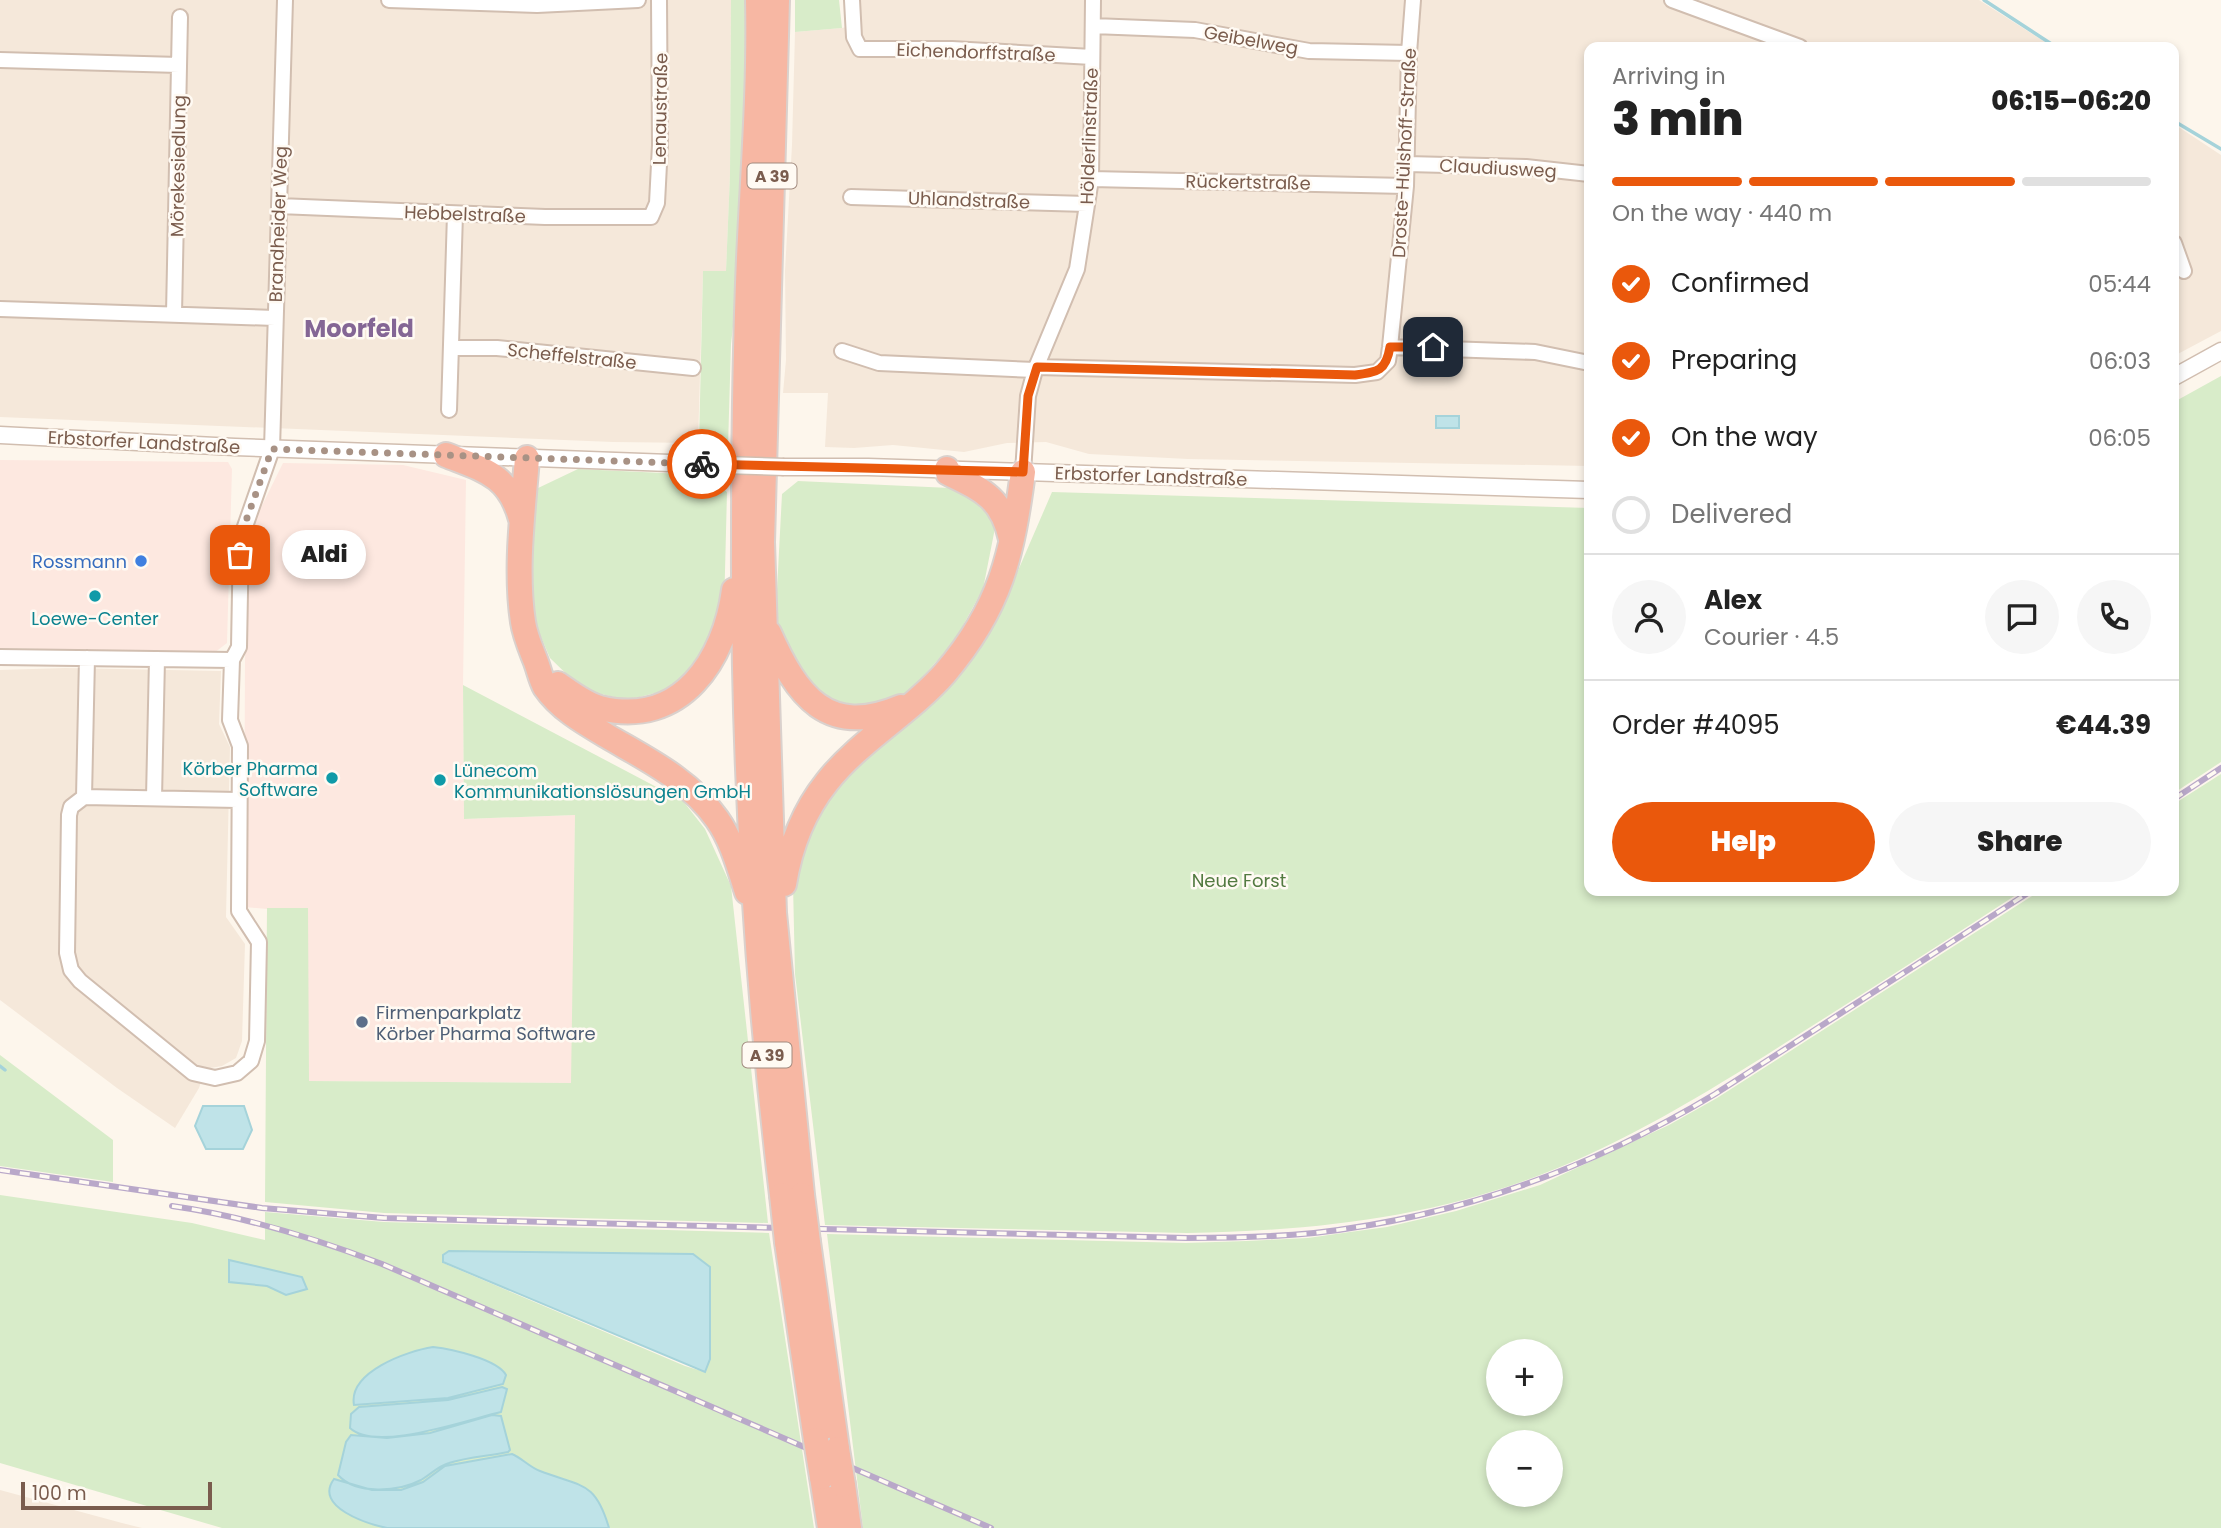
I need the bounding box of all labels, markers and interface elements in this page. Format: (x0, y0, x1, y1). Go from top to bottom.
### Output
street label: Geibelweg (1202, 19, 1300, 61)
street label: Eichendorffstraße (896, 37, 1056, 67)
street label: Droste-Hülshoff-Straße (1386, 47, 1422, 259)
street label: Lenaustraße (647, 53, 673, 165)
text: Arriving in (1612, 60, 1726, 92)
street label: Hölderlinstraße (1074, 67, 1104, 205)
text: 06:15–06:20 (1991, 83, 2151, 119)
text: 3 min (1612, 87, 1744, 151)
street label: Mörekesiedlung (164, 95, 192, 237)
street label: Brandheider Weg (263, 145, 293, 303)
street label: Claudiusweg (1439, 152, 1557, 184)
road number: A 39 (748, 164, 796, 188)
street label: Rückertstraße (1185, 168, 1311, 196)
street label: Uhlandstraße (907, 185, 1031, 215)
text: On the way · 440 m (1612, 197, 1832, 229)
street label: Hebbelstraße (404, 199, 526, 229)
icon: check (1612, 265, 1650, 303)
text: Confirmed (1671, 265, 1809, 301)
text: 05:44 (2088, 268, 2151, 300)
district label: Moorfeld (304, 312, 414, 345)
pin (1403, 317, 1463, 377)
icon: home (1414, 328, 1452, 366)
street label: Scheffelstraße (506, 337, 638, 375)
icon: check (1612, 342, 1650, 380)
text: Preparing (1671, 342, 1797, 378)
text: 06:03 (2089, 345, 2151, 377)
icon: check (1612, 419, 1650, 457)
text: On the way (1671, 419, 1818, 455)
text: 06:05 (2088, 422, 2151, 454)
street label: Erbstorfer Landstraße (47, 424, 241, 460)
courier (667, 429, 737, 499)
icon: bike (683, 445, 721, 483)
street label: Erbstorfer Landstraße (1054, 460, 1248, 492)
text: Delivered (1671, 496, 1792, 532)
pin (210, 525, 270, 585)
callout: Aldi (282, 530, 366, 580)
icon: bag (221, 536, 259, 574)
text: Aldi (300, 538, 348, 570)
place label: Rossmann (32, 549, 127, 574)
marker: Rossmann (133, 553, 149, 569)
button: person (1612, 580, 1686, 654)
button: chat (1985, 580, 2059, 654)
button: phone (2077, 580, 2151, 654)
text: Alex (1704, 582, 1762, 618)
marker: Loewe-Center (87, 588, 103, 604)
place label: Loewe-Center (31, 606, 159, 631)
text: Courier · 4.5 (1704, 621, 1839, 653)
text: Order #4095 (1612, 707, 1780, 743)
text: €44.39 (2056, 707, 2151, 743)
place label: Körber Pharma Software (183, 756, 318, 802)
place label: Lünecom Kommunikationslösungen GmbH (454, 758, 751, 804)
marker: Körber Pharma Software (324, 770, 340, 786)
marker: Lünecom Kommunikationslösungen GmbH (432, 772, 448, 788)
button: Help (1612, 802, 1875, 882)
button: Share (1889, 802, 2151, 882)
park label: Neue Forst (1192, 868, 1286, 893)
place label: Firmenparkplatz Körber Pharma Software (376, 1000, 596, 1046)
marker: Firmenparkplatz Körber Pharma Software (354, 1014, 370, 1030)
road number: A 39 (742, 1042, 792, 1068)
map controls (1486, 1339, 1563, 1507)
button: + (1486, 1339, 1563, 1416)
button: − (1486, 1430, 1563, 1507)
scale bar (21, 1479, 212, 1511)
text: 100 m (32, 1480, 87, 1507)

